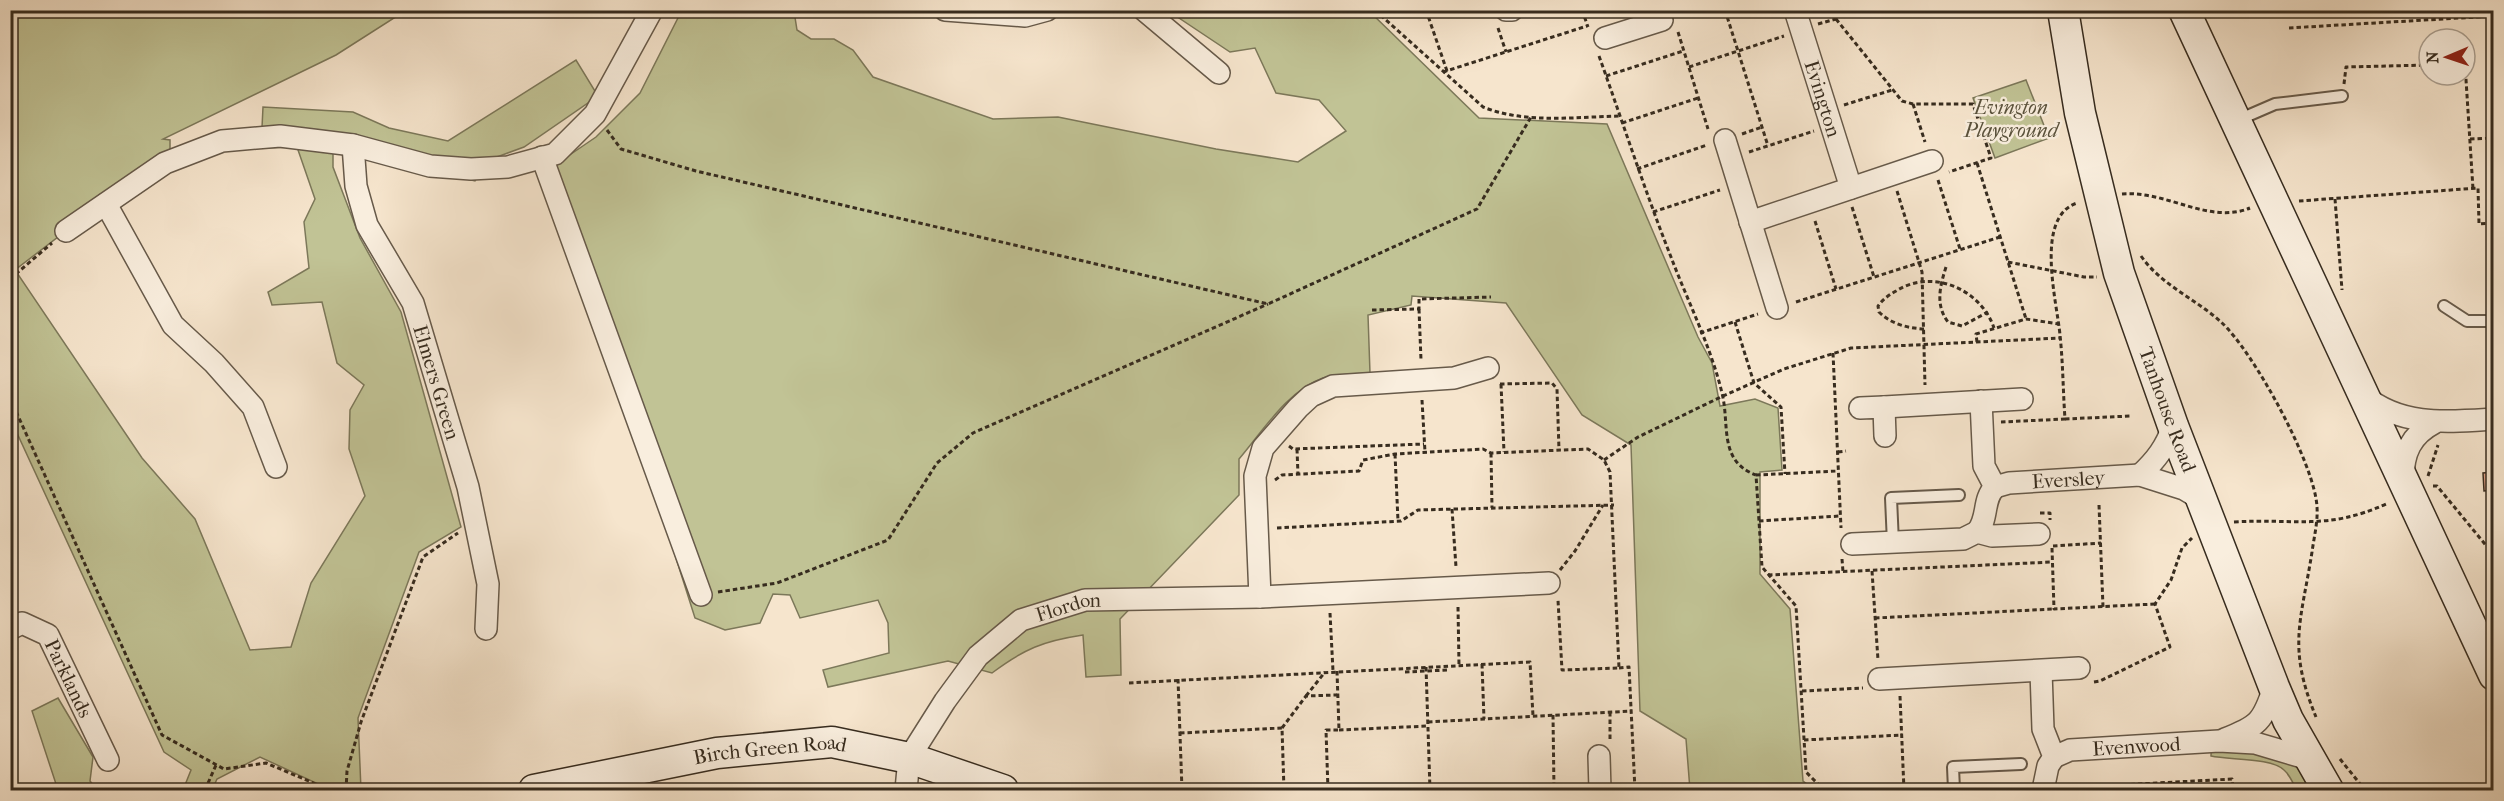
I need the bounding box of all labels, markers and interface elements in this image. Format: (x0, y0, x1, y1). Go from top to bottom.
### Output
north arrow (2417, 27, 2477, 87)
text: N (2423, 50, 2442, 64)
street label: Evington (1800, 58, 1845, 140)
park label: Evington Playground (1963, 96, 2061, 142)
street label: Elmers Green (408, 322, 464, 443)
street label: Tanhouse Road (2134, 344, 2201, 476)
street label: Eversley (2031, 466, 2107, 494)
street label: Flordon (1033, 588, 1102, 627)
street label: Parklands (40, 635, 97, 721)
street label: Birch Green Road (691, 731, 850, 770)
street label: Evenwood (2092, 732, 2182, 761)

